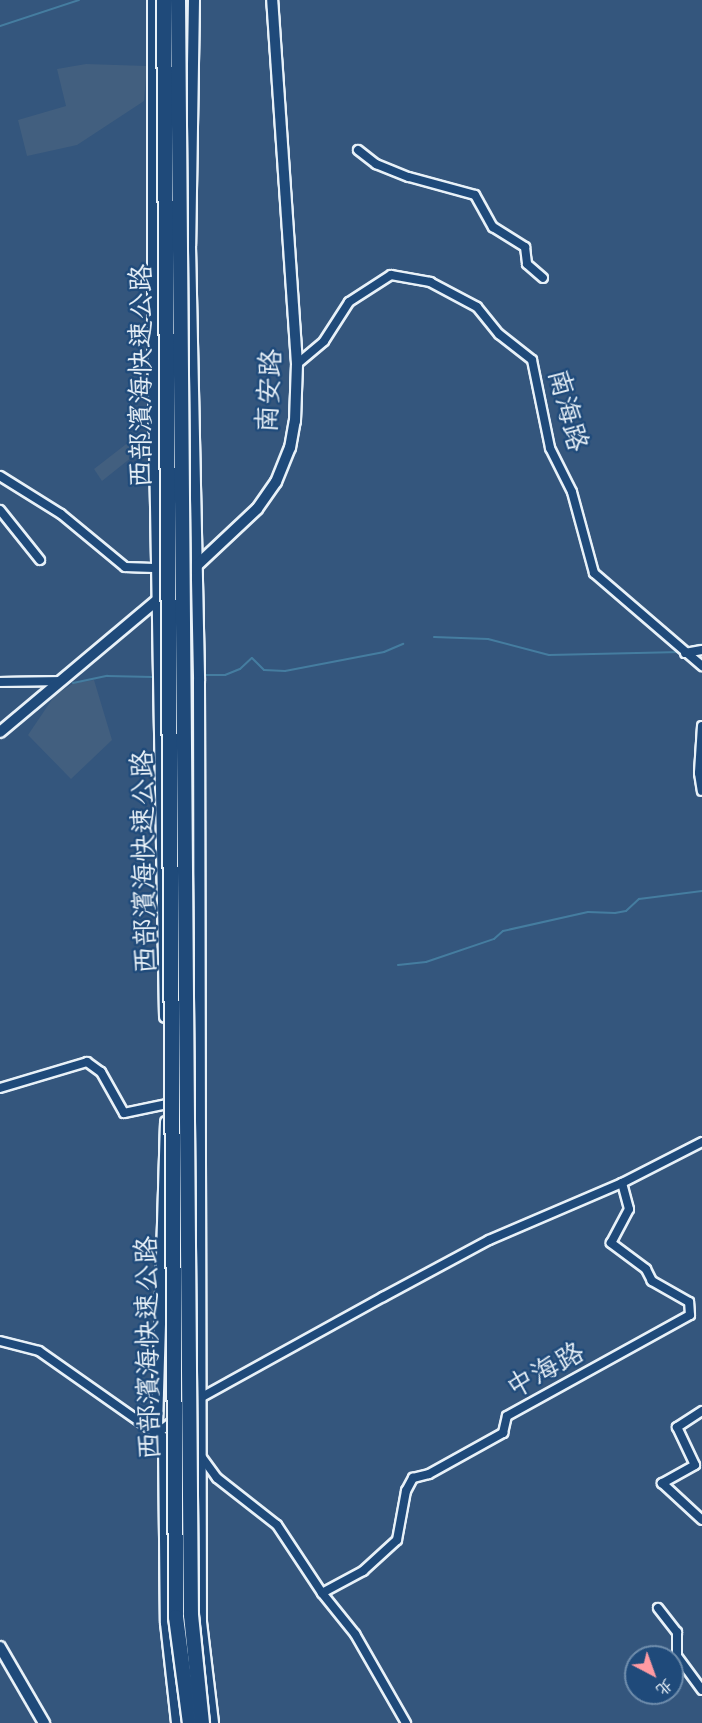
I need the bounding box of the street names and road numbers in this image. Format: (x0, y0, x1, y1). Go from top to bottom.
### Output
street label: 西部濱海快速公路 (124, 264, 158, 488)
street label: 南安路 (250, 348, 288, 434)
street label: 南海路 (541, 365, 595, 455)
street label: 西部濱海快速公路 (125, 750, 163, 974)
street label: 西部濱海快速公路 (129, 1236, 167, 1460)
street label: 中海路 (500, 1335, 590, 1405)

